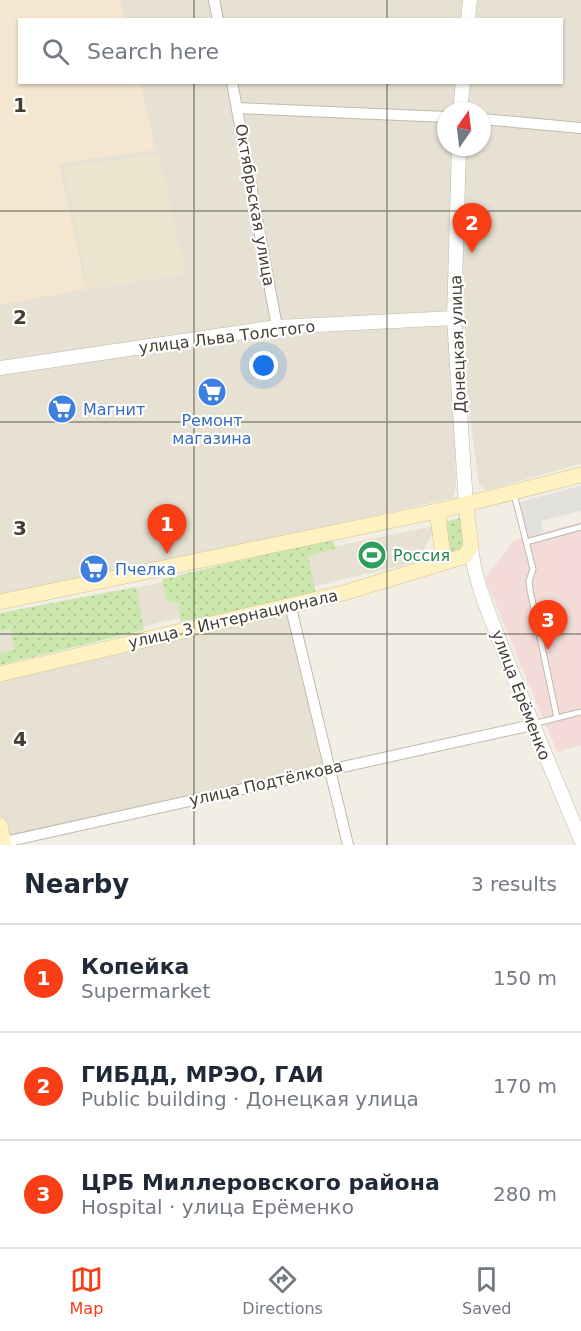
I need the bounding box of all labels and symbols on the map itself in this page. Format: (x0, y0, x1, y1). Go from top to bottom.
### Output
text: 1 (13, 93, 27, 117)
north arrow (437, 102, 491, 156)
street label: Октябрьская улица (231, 122, 279, 288)
pin: 2 (452, 204, 492, 253)
street label: Донецкая улица (446, 274, 470, 414)
text: 2 (13, 305, 27, 329)
street label: улица Льва Толстого (138, 317, 316, 357)
your location (249, 351, 278, 380)
supermarket icon: Ремонт магазина (196, 376, 228, 408)
supermarket icon: Магнит (46, 393, 78, 425)
place label: Магнит (83, 400, 145, 419)
place label: Ремонт магазина (172, 411, 252, 448)
pin: 1 (148, 504, 186, 554)
text: 3 (13, 516, 27, 540)
sports icon: Россия (356, 539, 388, 571)
place label: Россия (393, 546, 450, 565)
supermarket icon: Пчелка (78, 553, 110, 585)
place label: Пчелка (115, 560, 176, 579)
street label: улица 3 Интернационала (126, 586, 340, 652)
pin: 3 (528, 600, 568, 650)
street label: улица Ерёменко (487, 627, 555, 763)
text: 4 (13, 727, 27, 751)
street label: улица Подтёлкова (187, 756, 345, 810)

